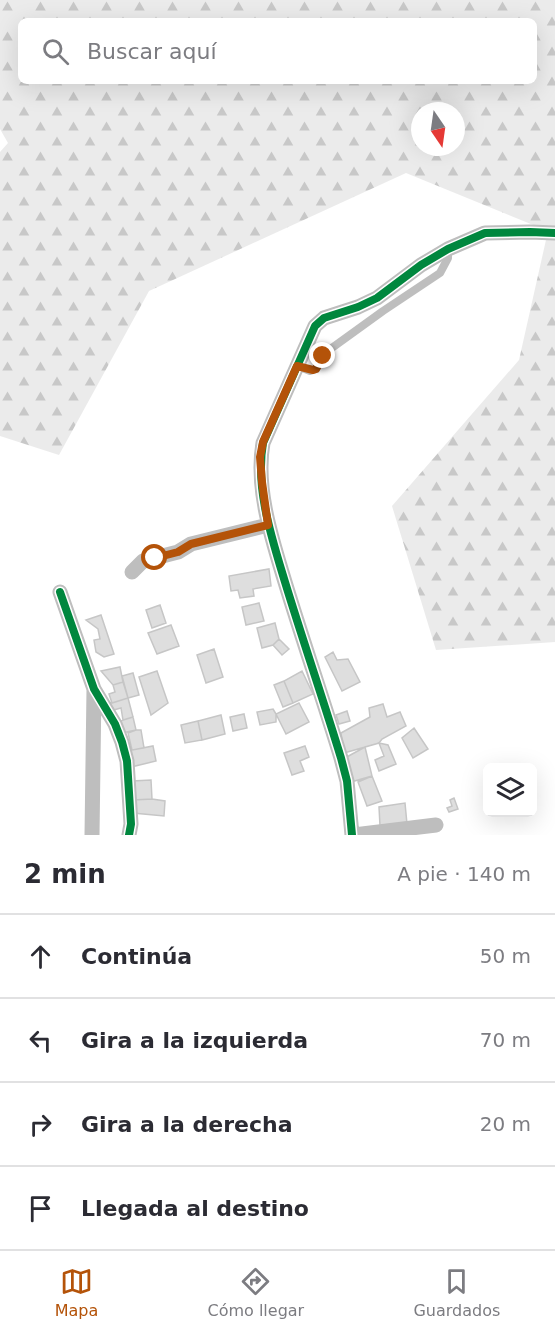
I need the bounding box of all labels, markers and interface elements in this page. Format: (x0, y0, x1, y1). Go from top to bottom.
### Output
search box (18, 18, 537, 84)
icon: search (39, 35, 72, 68)
text: Buscar aquí (87, 39, 217, 64)
north arrow (411, 102, 465, 156)
route end (309, 342, 335, 368)
route start (141, 544, 167, 570)
map controls (483, 763, 537, 817)
button: layers (483, 763, 537, 817)
text: 2 min (24, 859, 106, 889)
text: A pie · 140 m (397, 862, 531, 886)
icon: ahead (24, 940, 57, 973)
text: Continúa (81, 944, 192, 969)
text: 50 m (480, 944, 531, 968)
icon: left (24, 1024, 57, 1057)
text: Gira a la izquierda (81, 1028, 308, 1053)
text: 70 m (480, 1028, 531, 1052)
icon: right (24, 1108, 57, 1141)
text: Gira a la derecha (81, 1112, 293, 1137)
text: 20 m (480, 1112, 531, 1136)
icon: arrive (24, 1192, 57, 1225)
text: Llegada al destino (81, 1196, 309, 1221)
tab: Mapa (55, 1265, 98, 1320)
tab: Cómo llegar (207, 1265, 304, 1320)
tab: Guardados (413, 1265, 500, 1320)

